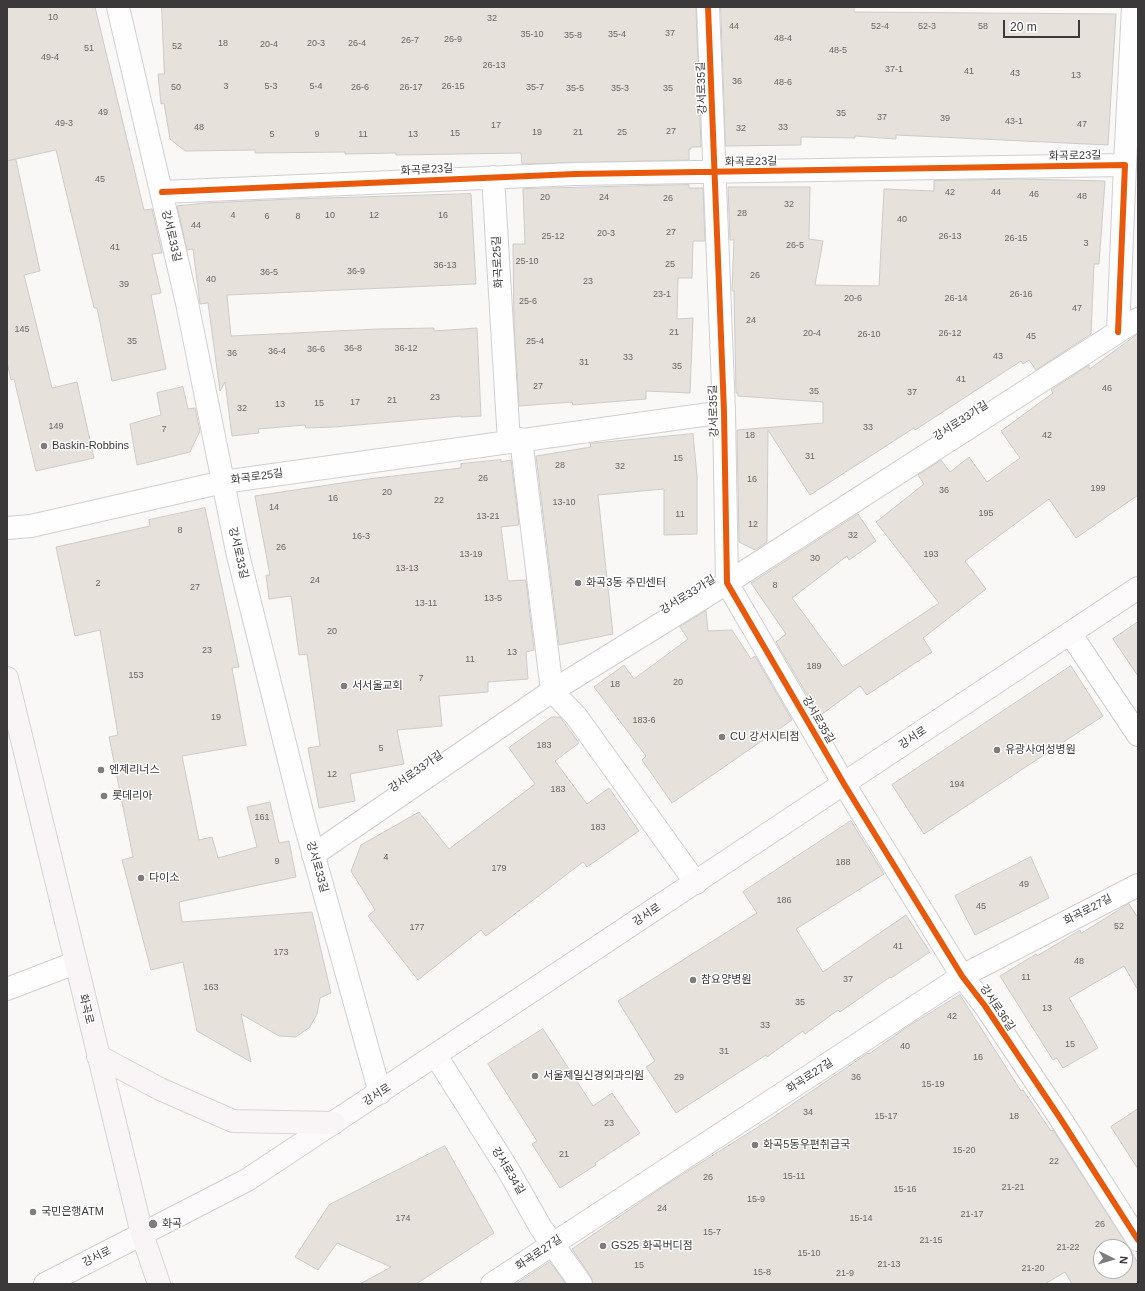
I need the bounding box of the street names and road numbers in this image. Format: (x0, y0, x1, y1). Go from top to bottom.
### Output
street label: 강서로35길 (694, 61, 710, 115)
street label: 화곡로23길 (1049, 149, 1101, 163)
street label: 화곡로23길 (725, 155, 777, 169)
street label: 화곡로23길 (400, 162, 454, 178)
street label: 강서로33길 (159, 209, 183, 263)
street label: 화곡로25길 (490, 235, 506, 289)
street label: 강서로35길 (706, 384, 722, 438)
street label: 강서로33가길 (931, 398, 991, 444)
street label: 화곡로25길 (230, 467, 284, 487)
street label: 강서로33길 (226, 526, 250, 580)
street label: 강서로33가길 (658, 573, 718, 617)
street label: 강서로35길 (799, 694, 837, 746)
street label: 강서로 (897, 724, 929, 752)
street label: 강서로33가길 (386, 749, 446, 795)
street label: 강서로33길 (303, 840, 331, 894)
street label: 화곡로27길 (1062, 892, 1114, 928)
street label: 강서로 (631, 901, 663, 929)
street label: 강서로36길 (977, 982, 1017, 1034)
street label: 화곡로 (76, 993, 96, 1025)
street label: 화곡로27길 (784, 1056, 836, 1096)
street label: 강서로 (361, 1081, 393, 1109)
street label: 강서로34길 (489, 1145, 527, 1197)
street label: 화곡로27길 (513, 1233, 565, 1273)
street label: 강서로 (80, 1244, 114, 1270)

